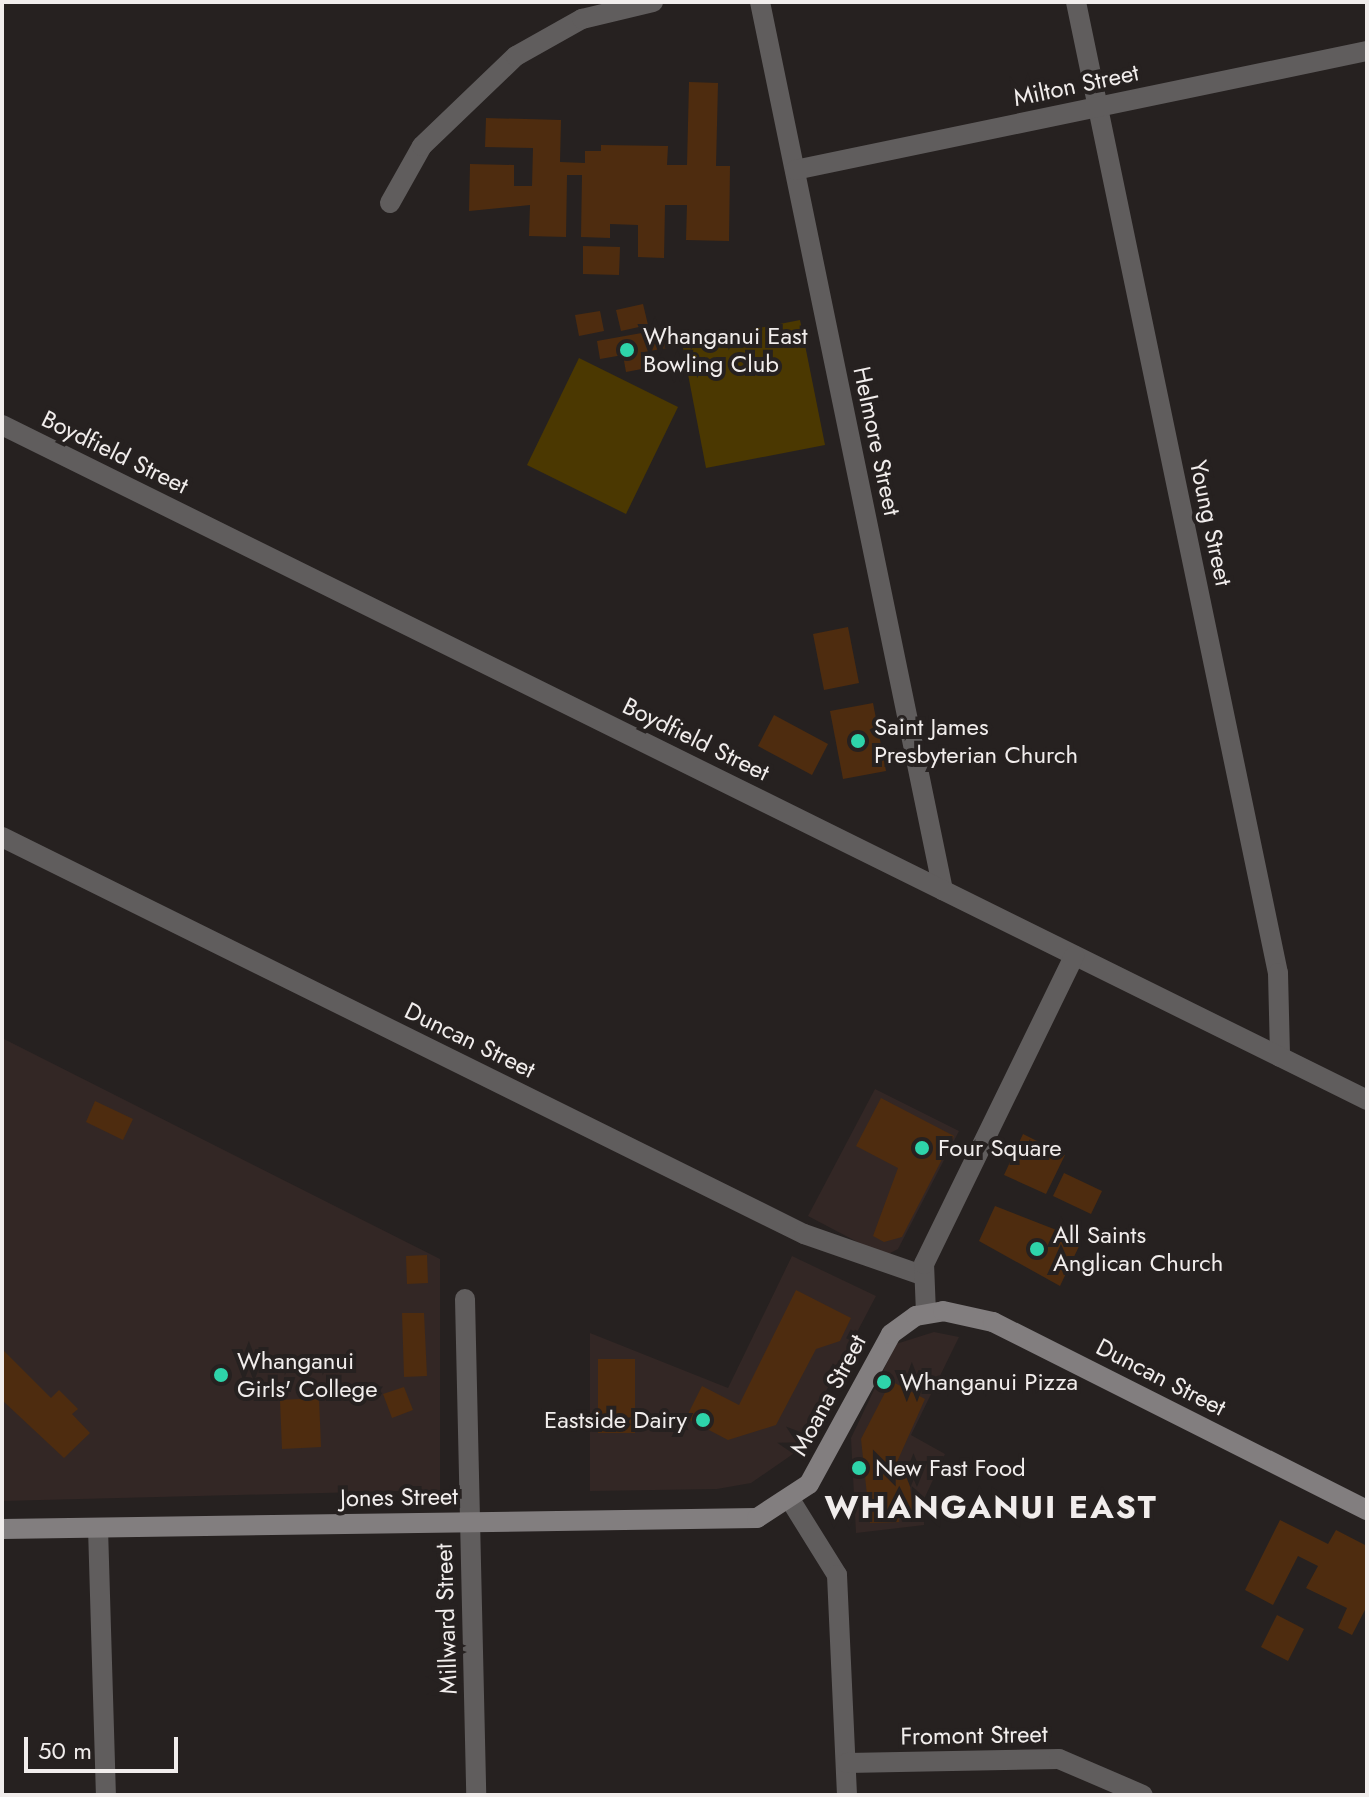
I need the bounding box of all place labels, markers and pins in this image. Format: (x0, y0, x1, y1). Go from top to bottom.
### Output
place label: Whanganui East Bowling Club (643, 322, 808, 378)
marker: Whanganui East Bowling Club (618, 341, 636, 359)
place label: Saint James Presbyterian Church (874, 713, 1078, 769)
marker: Saint James Presbyterian Church (849, 732, 867, 750)
place label: Four Square (938, 1134, 1062, 1162)
marker: Four Square (913, 1139, 931, 1157)
place label: All Saints Anglican Church (1053, 1221, 1223, 1277)
marker: All Saints Anglican Church (1028, 1240, 1046, 1258)
place label: Whanganui Girls' College (237, 1347, 378, 1403)
marker: Whanganui Girls' College (212, 1366, 230, 1384)
place label: Whanganui Pizza (900, 1368, 1078, 1396)
marker: Whanganui Pizza (875, 1373, 893, 1391)
place label: Eastside Dairy (544, 1406, 687, 1434)
marker: Eastside Dairy (694, 1411, 712, 1429)
place label: New Fast Food (875, 1454, 1026, 1482)
marker: New Fast Food (850, 1459, 868, 1477)

